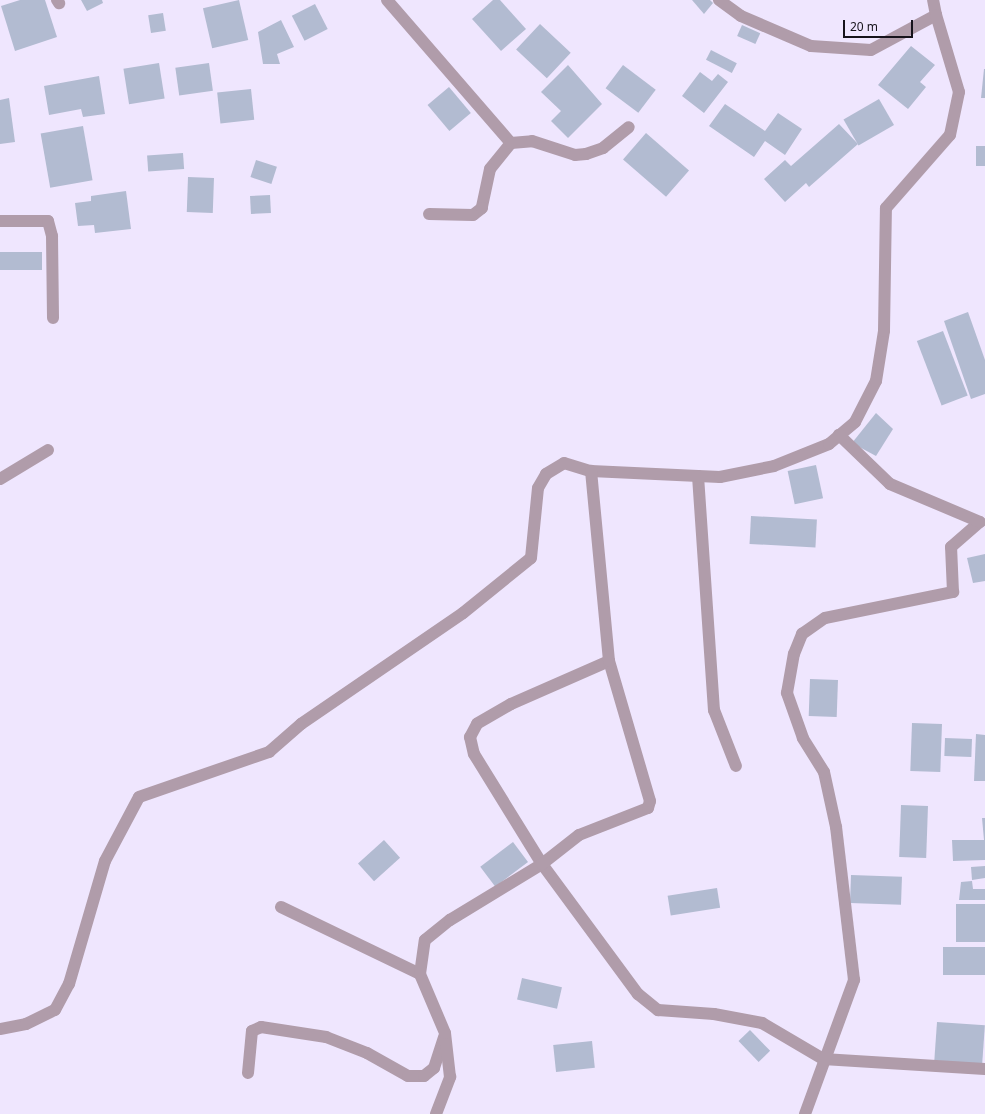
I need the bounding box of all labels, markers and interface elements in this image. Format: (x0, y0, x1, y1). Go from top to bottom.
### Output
scale bar (845, 12, 915, 38)
text: 20 m (850, 18, 878, 35)

